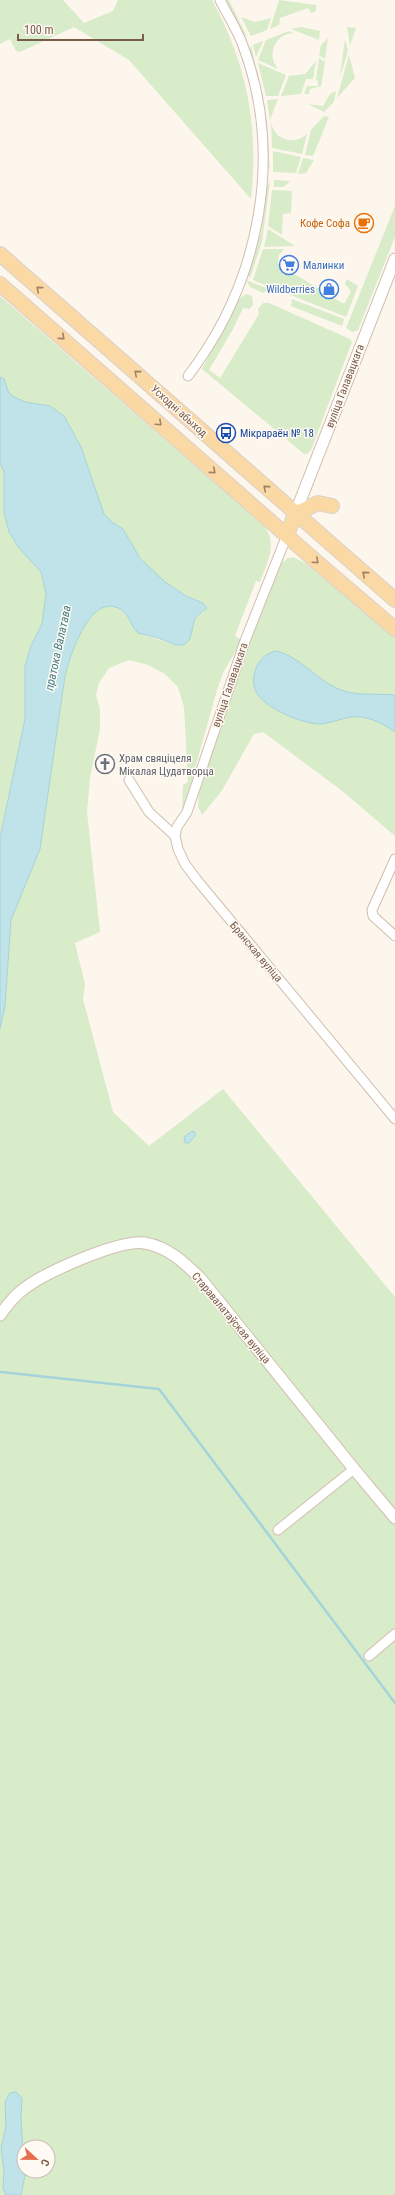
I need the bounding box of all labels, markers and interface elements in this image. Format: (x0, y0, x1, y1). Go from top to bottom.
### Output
scale bar (18, 16, 143, 42)
text: 100 m (24, 23, 54, 37)
cafe icon: Кофе Софа (353, 212, 375, 234)
place label: Кофе Софа (300, 217, 350, 230)
supermarket icon: Малинки (278, 254, 300, 276)
place label: Малинки (303, 259, 344, 272)
shop icon: Wildberries (318, 278, 340, 300)
place label: Wildberries (266, 283, 315, 296)
one-way arrow (36, 286, 43, 293)
one-way arrow (57, 332, 64, 339)
street label: вуліца Галавацкага (323, 342, 367, 430)
one-way arrow (135, 371, 142, 378)
street label: Усходні абыход (148, 382, 210, 440)
one-way arrow (154, 418, 162, 425)
bus stop icon: Мікрараён № 18 (215, 422, 237, 444)
place label: Мікрараён № 18 (240, 427, 314, 440)
one-way arrow (209, 467, 216, 474)
one-way arrow (263, 485, 271, 492)
one-way arrow (311, 557, 318, 564)
one-way arrow (363, 572, 370, 579)
water label: пратока Валатава (42, 604, 74, 692)
street label: вуліца Галавацкага (209, 641, 251, 729)
place label: Храм свяціцеля Мікалая Цудатворца (119, 752, 214, 778)
church icon: Храм свяціцеля Мікалая Цудатворца (94, 753, 116, 775)
street label: Бранская вуліца (227, 919, 285, 985)
street label: Старавалатаўская вуліца (189, 1270, 273, 1366)
north arrow (16, 2139, 56, 2179)
text: С (38, 2157, 52, 2168)

